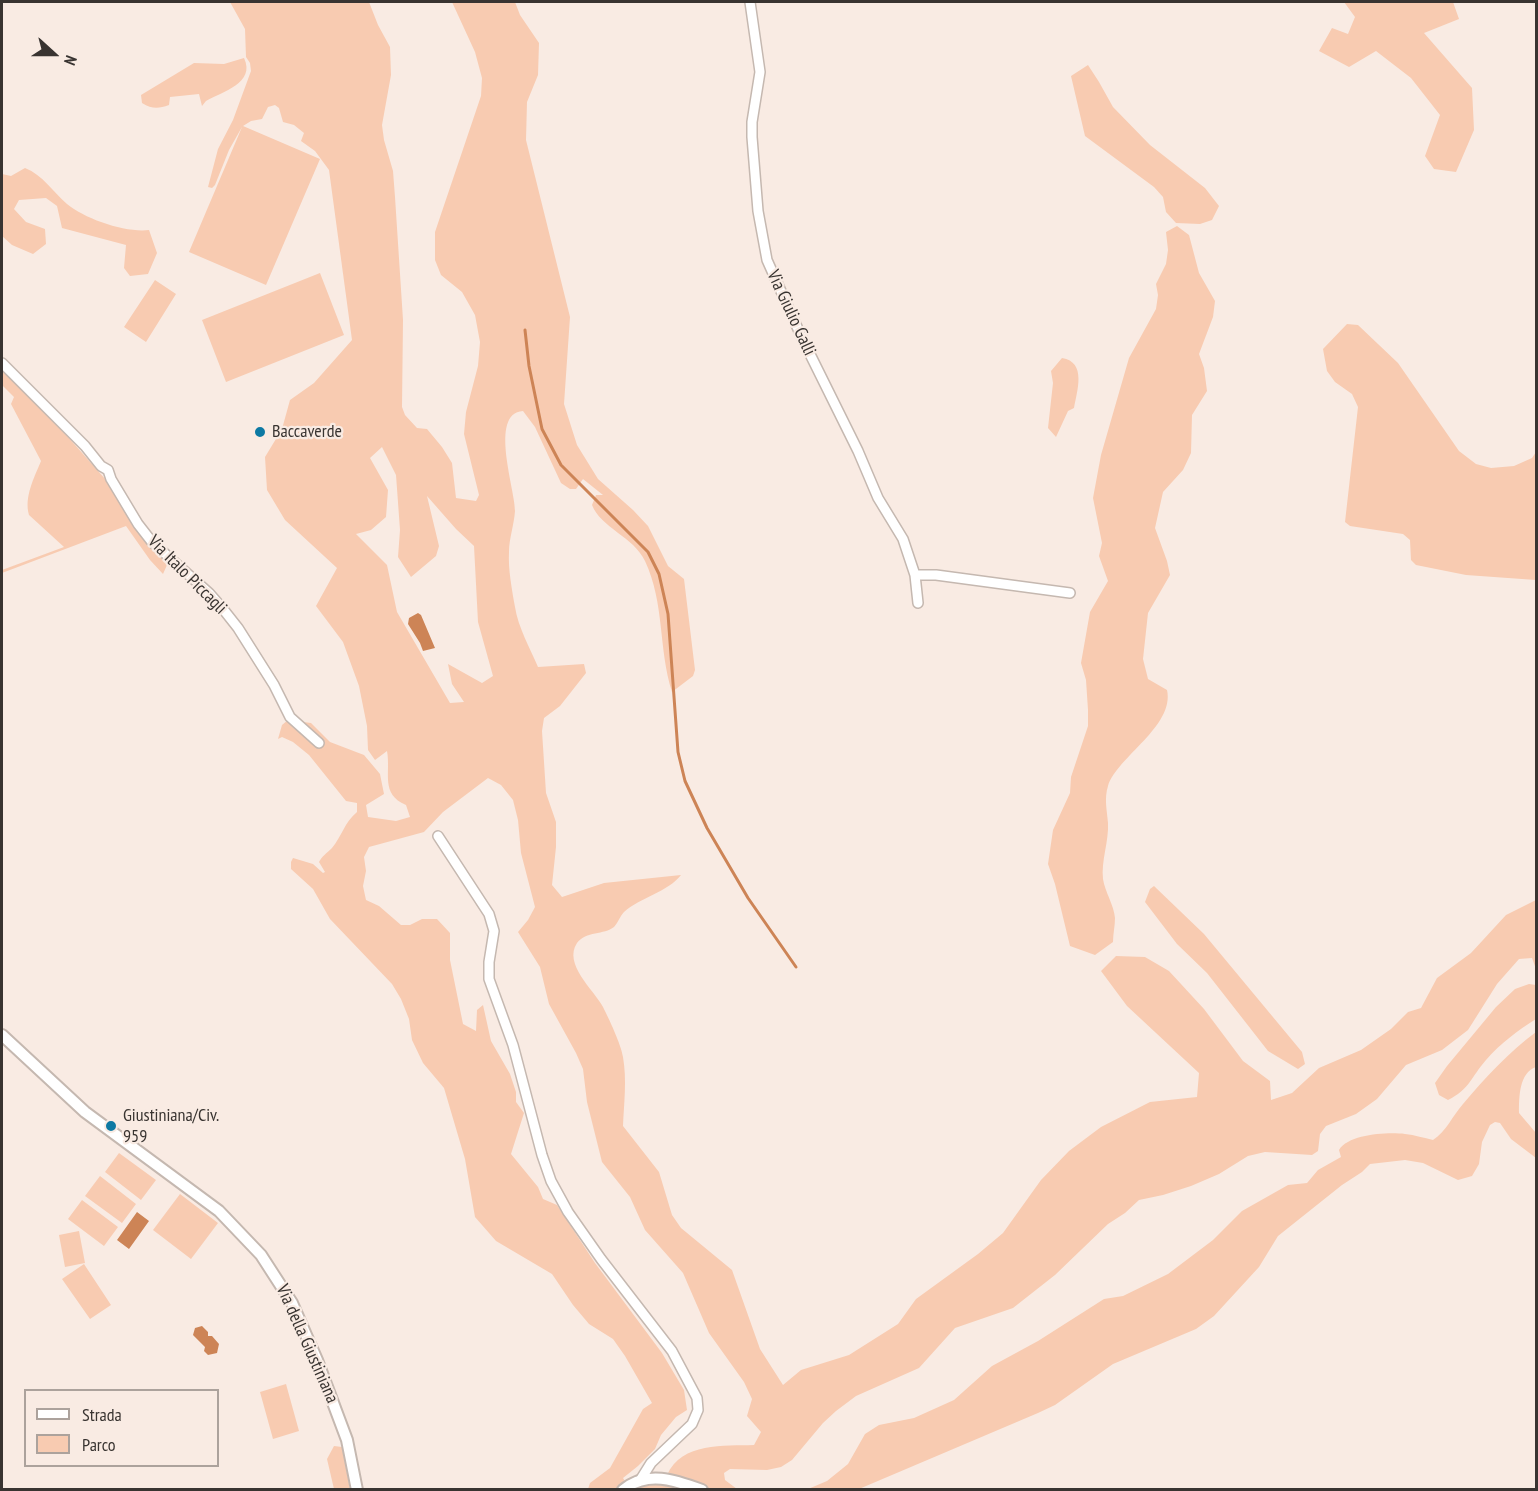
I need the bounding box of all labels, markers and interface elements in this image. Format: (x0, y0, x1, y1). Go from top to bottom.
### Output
north arrow (24, 24, 84, 84)
text: N (60, 53, 82, 68)
street label: Via Giulio Galli (762, 267, 820, 359)
place label: Baccaverde (272, 421, 342, 443)
marker: Baccaverde (253, 425, 267, 439)
street label: Via Italo Piccagli (143, 531, 231, 619)
place label: Giustiniana/Civ. 959 (123, 1105, 219, 1148)
marker: Giustiniana/Civ. 959 (104, 1119, 118, 1133)
street label: Via della Giustiniana (271, 1281, 343, 1407)
legend (24, 1389, 219, 1467)
text: Strada (82, 1403, 122, 1426)
text: Parco (82, 1433, 116, 1456)

